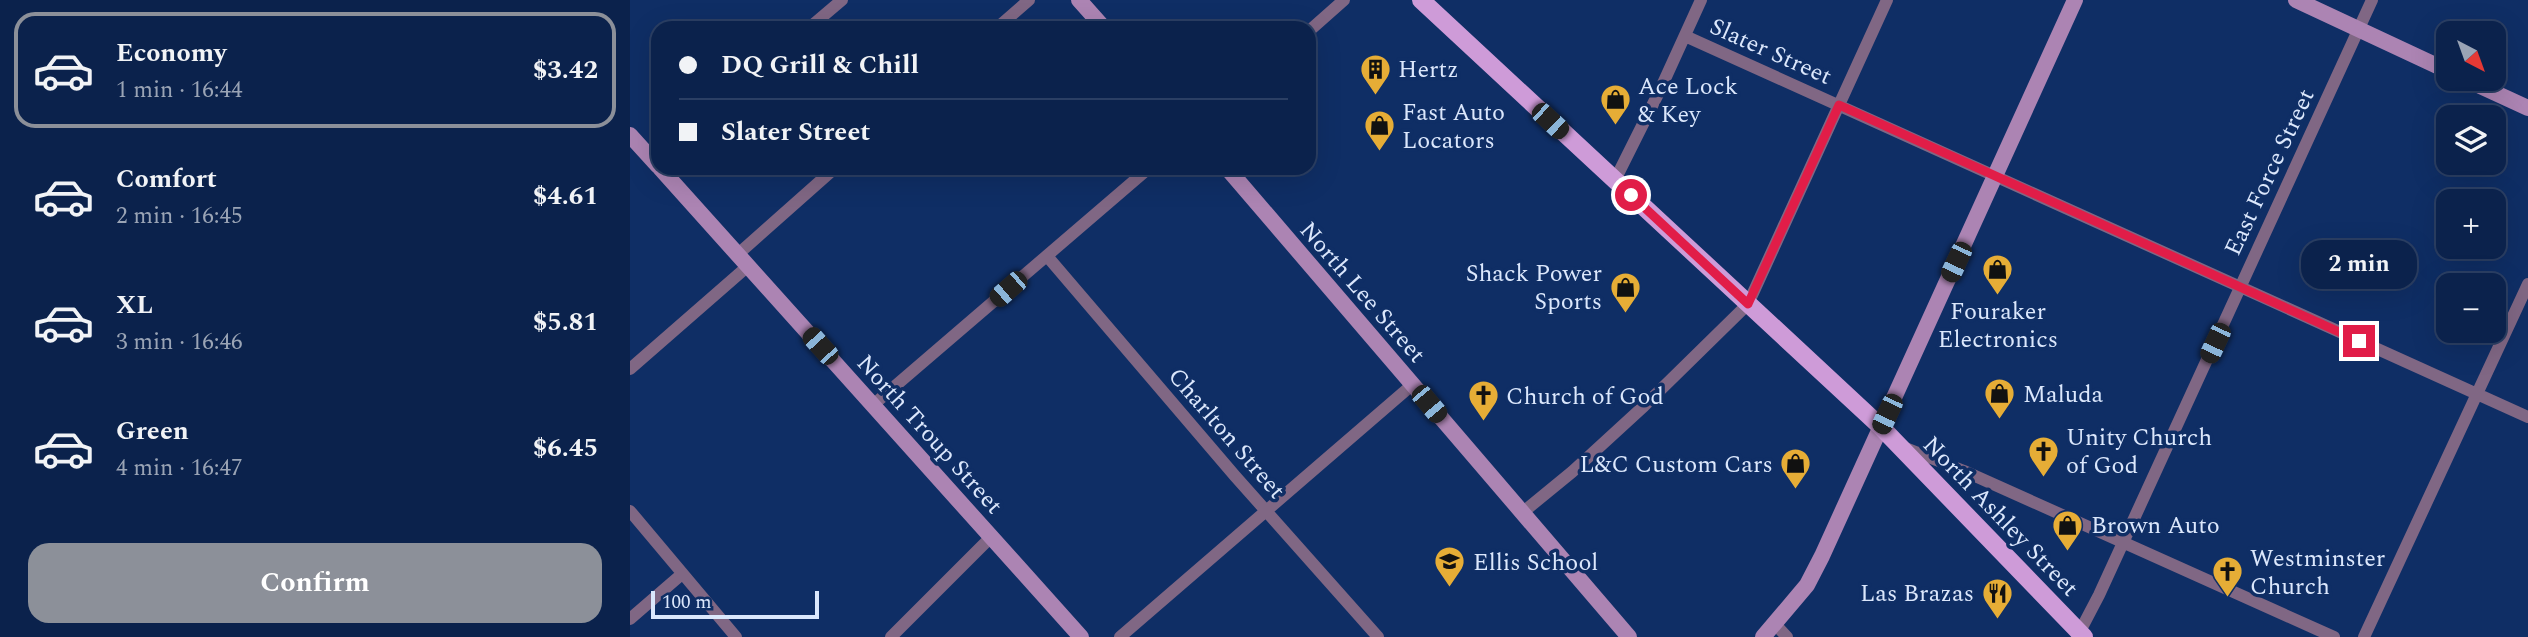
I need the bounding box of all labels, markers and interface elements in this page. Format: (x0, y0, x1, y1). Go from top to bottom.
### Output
street label: Slater Street (1704, 9, 1837, 95)
north arrow (2436, 21, 2506, 91)
map controls (2436, 21, 2506, 343)
text: Economy (116, 33, 226, 73)
icon: car (32, 39, 95, 102)
text: DQ Grill & Chill (721, 45, 919, 85)
text: $3.42 (533, 50, 598, 90)
building icon: Hertz (1358, 52, 1392, 96)
place label: Hertz (1398, 52, 1459, 88)
place label: Ace Lock & Key (1638, 69, 1738, 133)
text: 1 min · 16:44 (116, 73, 243, 108)
shop icon: Ace Lock & Key (1598, 83, 1632, 127)
street label: East Force Street (2215, 83, 2324, 262)
place label: Fast Auto Locators (1402, 95, 1505, 159)
car (1528, 99, 1573, 143)
button: layers (2436, 105, 2506, 175)
shop icon: Fast Auto Locators (1362, 109, 1396, 153)
text: Slater Street (721, 112, 870, 152)
text: Comfort (116, 159, 217, 199)
icon: car (32, 165, 95, 228)
text: $4.61 (533, 176, 598, 216)
route start (1615, 179, 1647, 211)
button: + (2436, 189, 2506, 259)
text: 2 min · 16:45 (116, 199, 243, 234)
street label: North Lee Street (1290, 214, 1434, 371)
car (1938, 239, 1975, 285)
callout: 2 min (2301, 240, 2417, 288)
text: 2 min (2328, 247, 2390, 282)
shop icon: Fouraker Electronics (1981, 252, 2015, 296)
place label: Shack Power Sports (1466, 256, 1602, 320)
car (986, 267, 1031, 311)
shop icon: Shack Power Sports (1608, 270, 1642, 314)
button: − (2436, 273, 2506, 343)
text: XL (116, 285, 153, 325)
icon: car (32, 291, 95, 354)
place label: Fouraker Electronics (1938, 294, 2058, 358)
text: $5.81 (533, 302, 598, 342)
car (2197, 320, 2234, 366)
car (799, 323, 842, 369)
text: 3 min · 16:46 (116, 325, 243, 360)
route end (2343, 325, 2375, 357)
street label: North Troup Street (848, 347, 1011, 523)
street label: Charlton Street (1159, 360, 1294, 507)
shop icon: Maluda (1983, 377, 2017, 421)
place label: Maluda (2023, 377, 2104, 413)
church icon: Church of God (1466, 379, 1500, 423)
place label: Church of God (1506, 379, 1664, 415)
car (1408, 381, 1451, 427)
car (1869, 391, 1906, 437)
text: Green (116, 411, 189, 451)
icon: car (32, 417, 95, 480)
place label: Unity Church of God (2066, 420, 2212, 484)
text: $6.45 (533, 428, 598, 468)
street label: North Ashley Street (1914, 428, 2087, 605)
church icon: Unity Church of God (2026, 434, 2060, 478)
place label: L&C Custom Cars (1580, 447, 1773, 483)
shop icon: L&C Custom Cars (1779, 447, 1813, 491)
text: 4 min · 16:47 (116, 451, 243, 486)
shop icon: Brown Auto (2051, 508, 2085, 552)
place label: Brown Auto (2091, 508, 2220, 544)
place label: Westminster Church (2250, 541, 2385, 605)
button: Confirm (28, 543, 602, 623)
school or university icon: Ellis School (1433, 545, 1467, 589)
place label: Ellis School (1473, 545, 1598, 581)
church icon: Westminster Church (2210, 555, 2244, 599)
place label: Las Brazas (1860, 576, 1974, 612)
restaurant icon: Las Brazas (1980, 576, 2014, 620)
scale bar (651, 588, 819, 620)
text: 100 m (662, 588, 712, 617)

